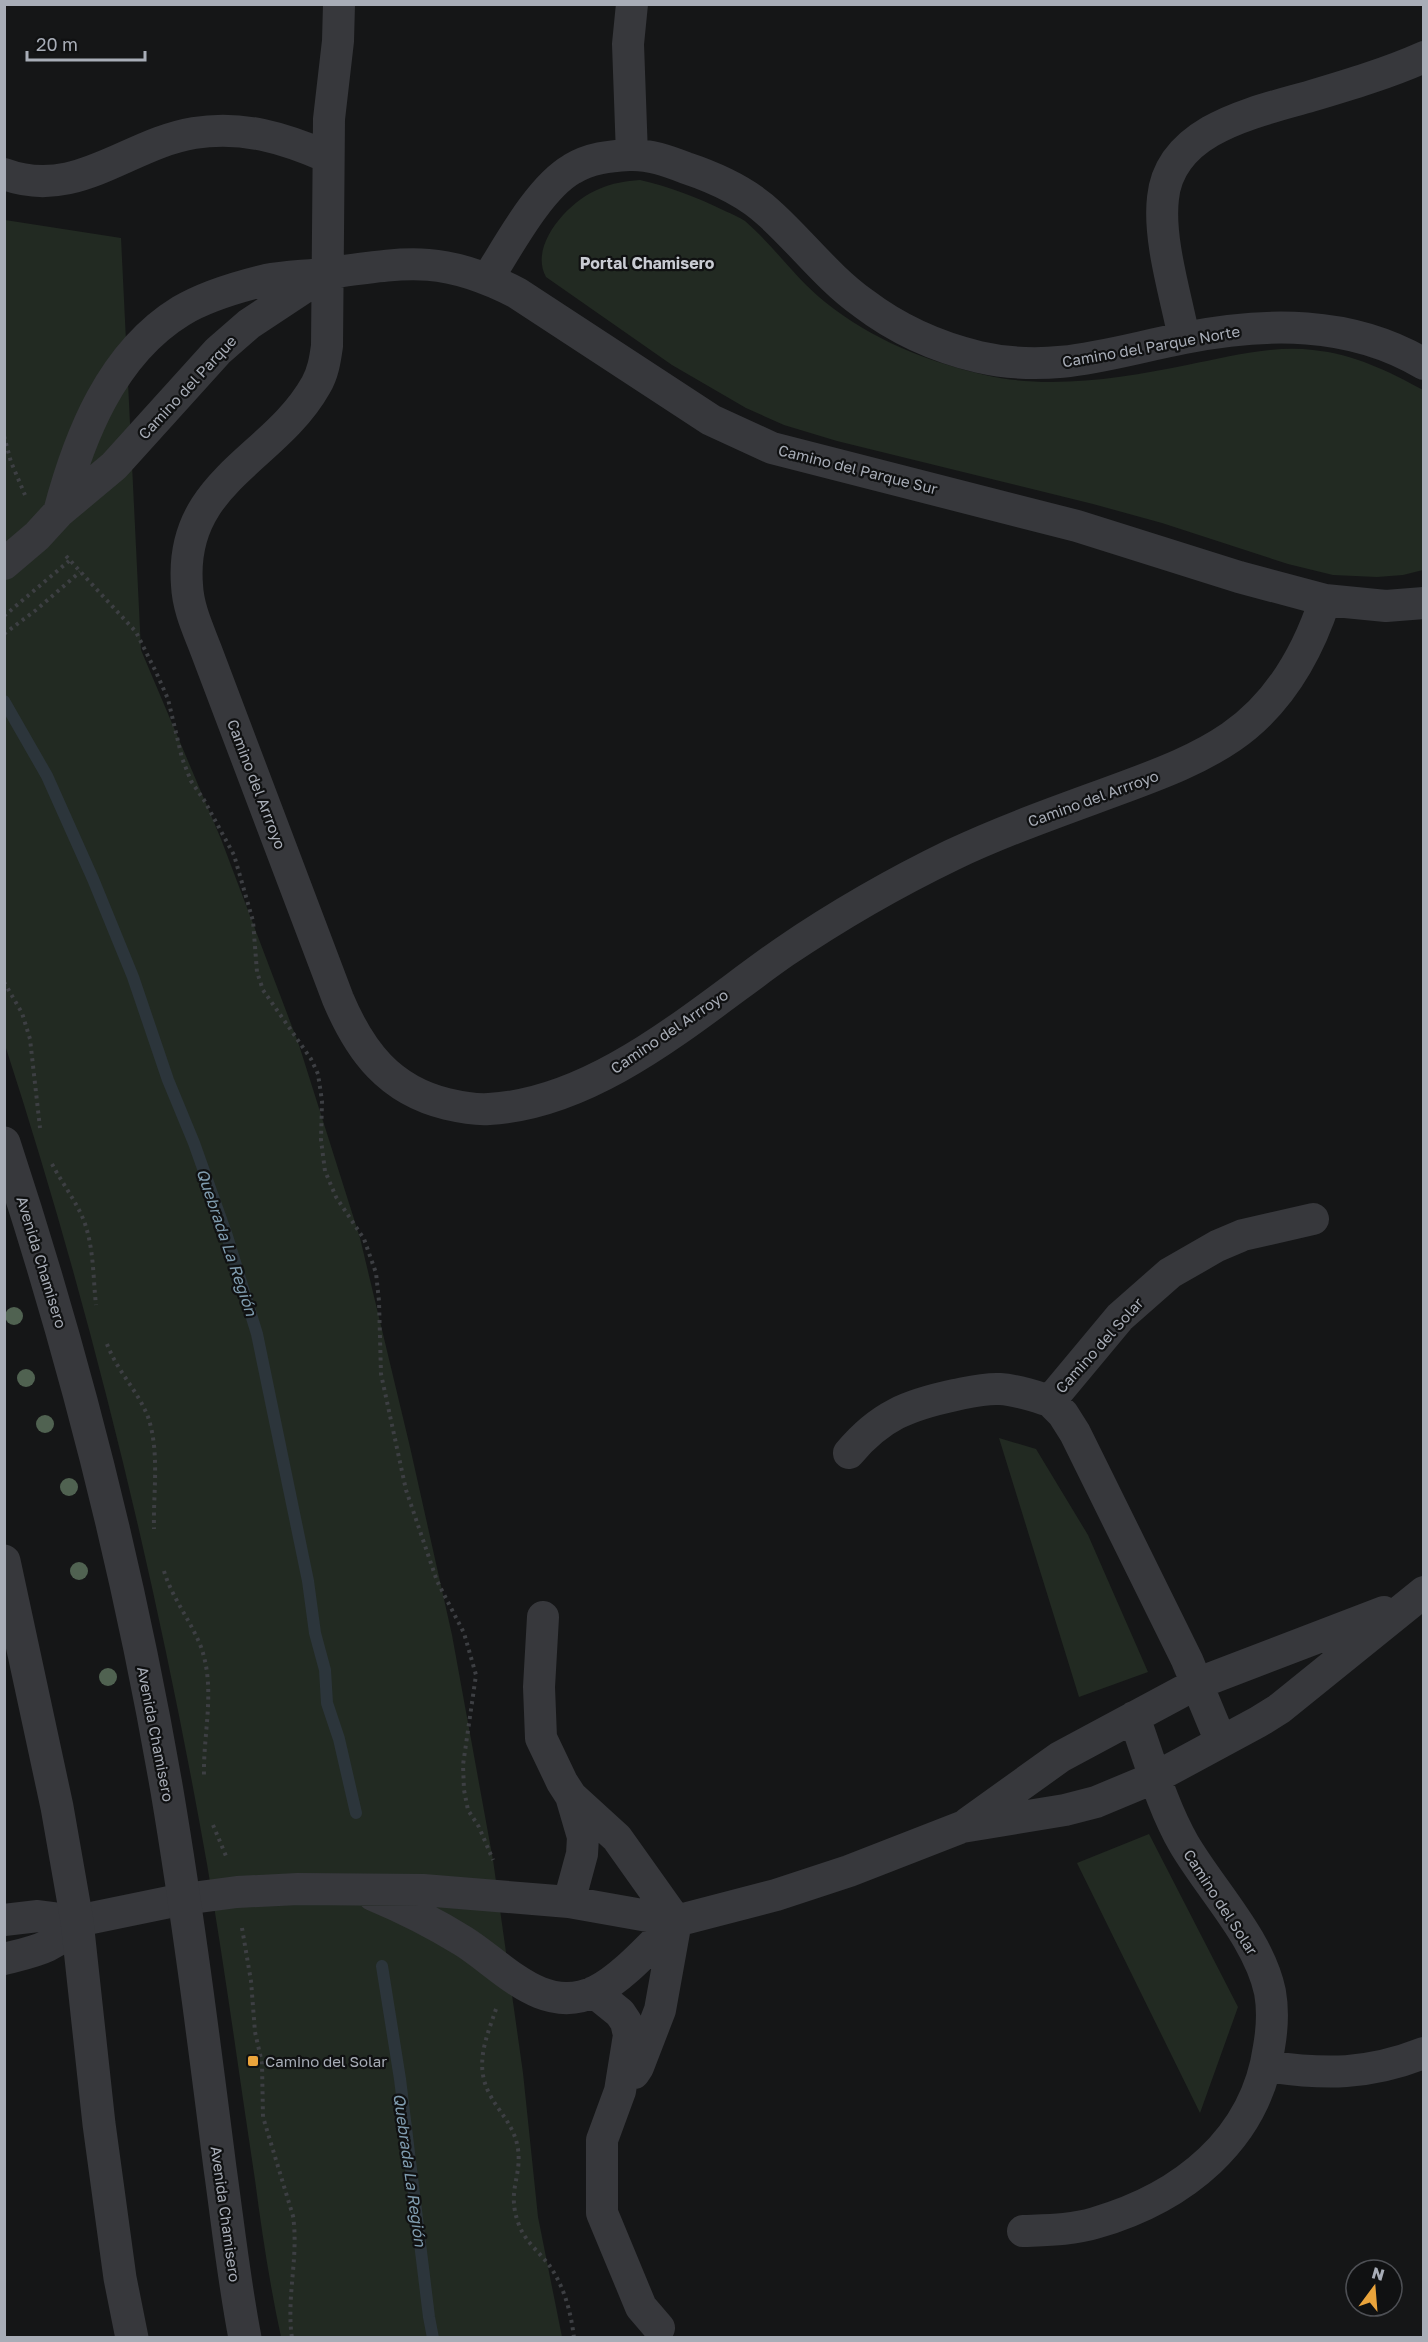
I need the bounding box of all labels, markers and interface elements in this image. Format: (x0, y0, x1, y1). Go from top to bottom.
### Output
scale bar (27, 24, 146, 62)
text: 20 m (36, 33, 78, 55)
district label: Portal Chamisero (580, 253, 715, 273)
street label: Camino del Parque Norte (1061, 321, 1242, 371)
street label: Camino del Parque (134, 331, 240, 443)
street label: Camino del Parque Sur (776, 440, 940, 498)
street label: Camino del Arrroyo (224, 717, 290, 851)
street label: Camino del Arrroyo (1025, 766, 1161, 830)
street label: Camino del Arrroyo (607, 985, 731, 1077)
water label: Quebrada La Región (192, 1166, 262, 1319)
street label: Avenida Chamisero (13, 1194, 71, 1330)
street label: Camino del Solar (1051, 1293, 1147, 1396)
street label: Avenida Chamisero (134, 1665, 178, 1803)
street label: Camino del Solar (1180, 1846, 1262, 1958)
place label: Camino del Solar (265, 2052, 387, 2070)
marker: Camino del Solar (246, 2054, 260, 2068)
water label: Quebrada La Región (389, 2092, 431, 2249)
street label: Avenida Chamisero (208, 2145, 244, 2283)
north arrow (1344, 2258, 1404, 2318)
text: N (1370, 2262, 1387, 2285)

